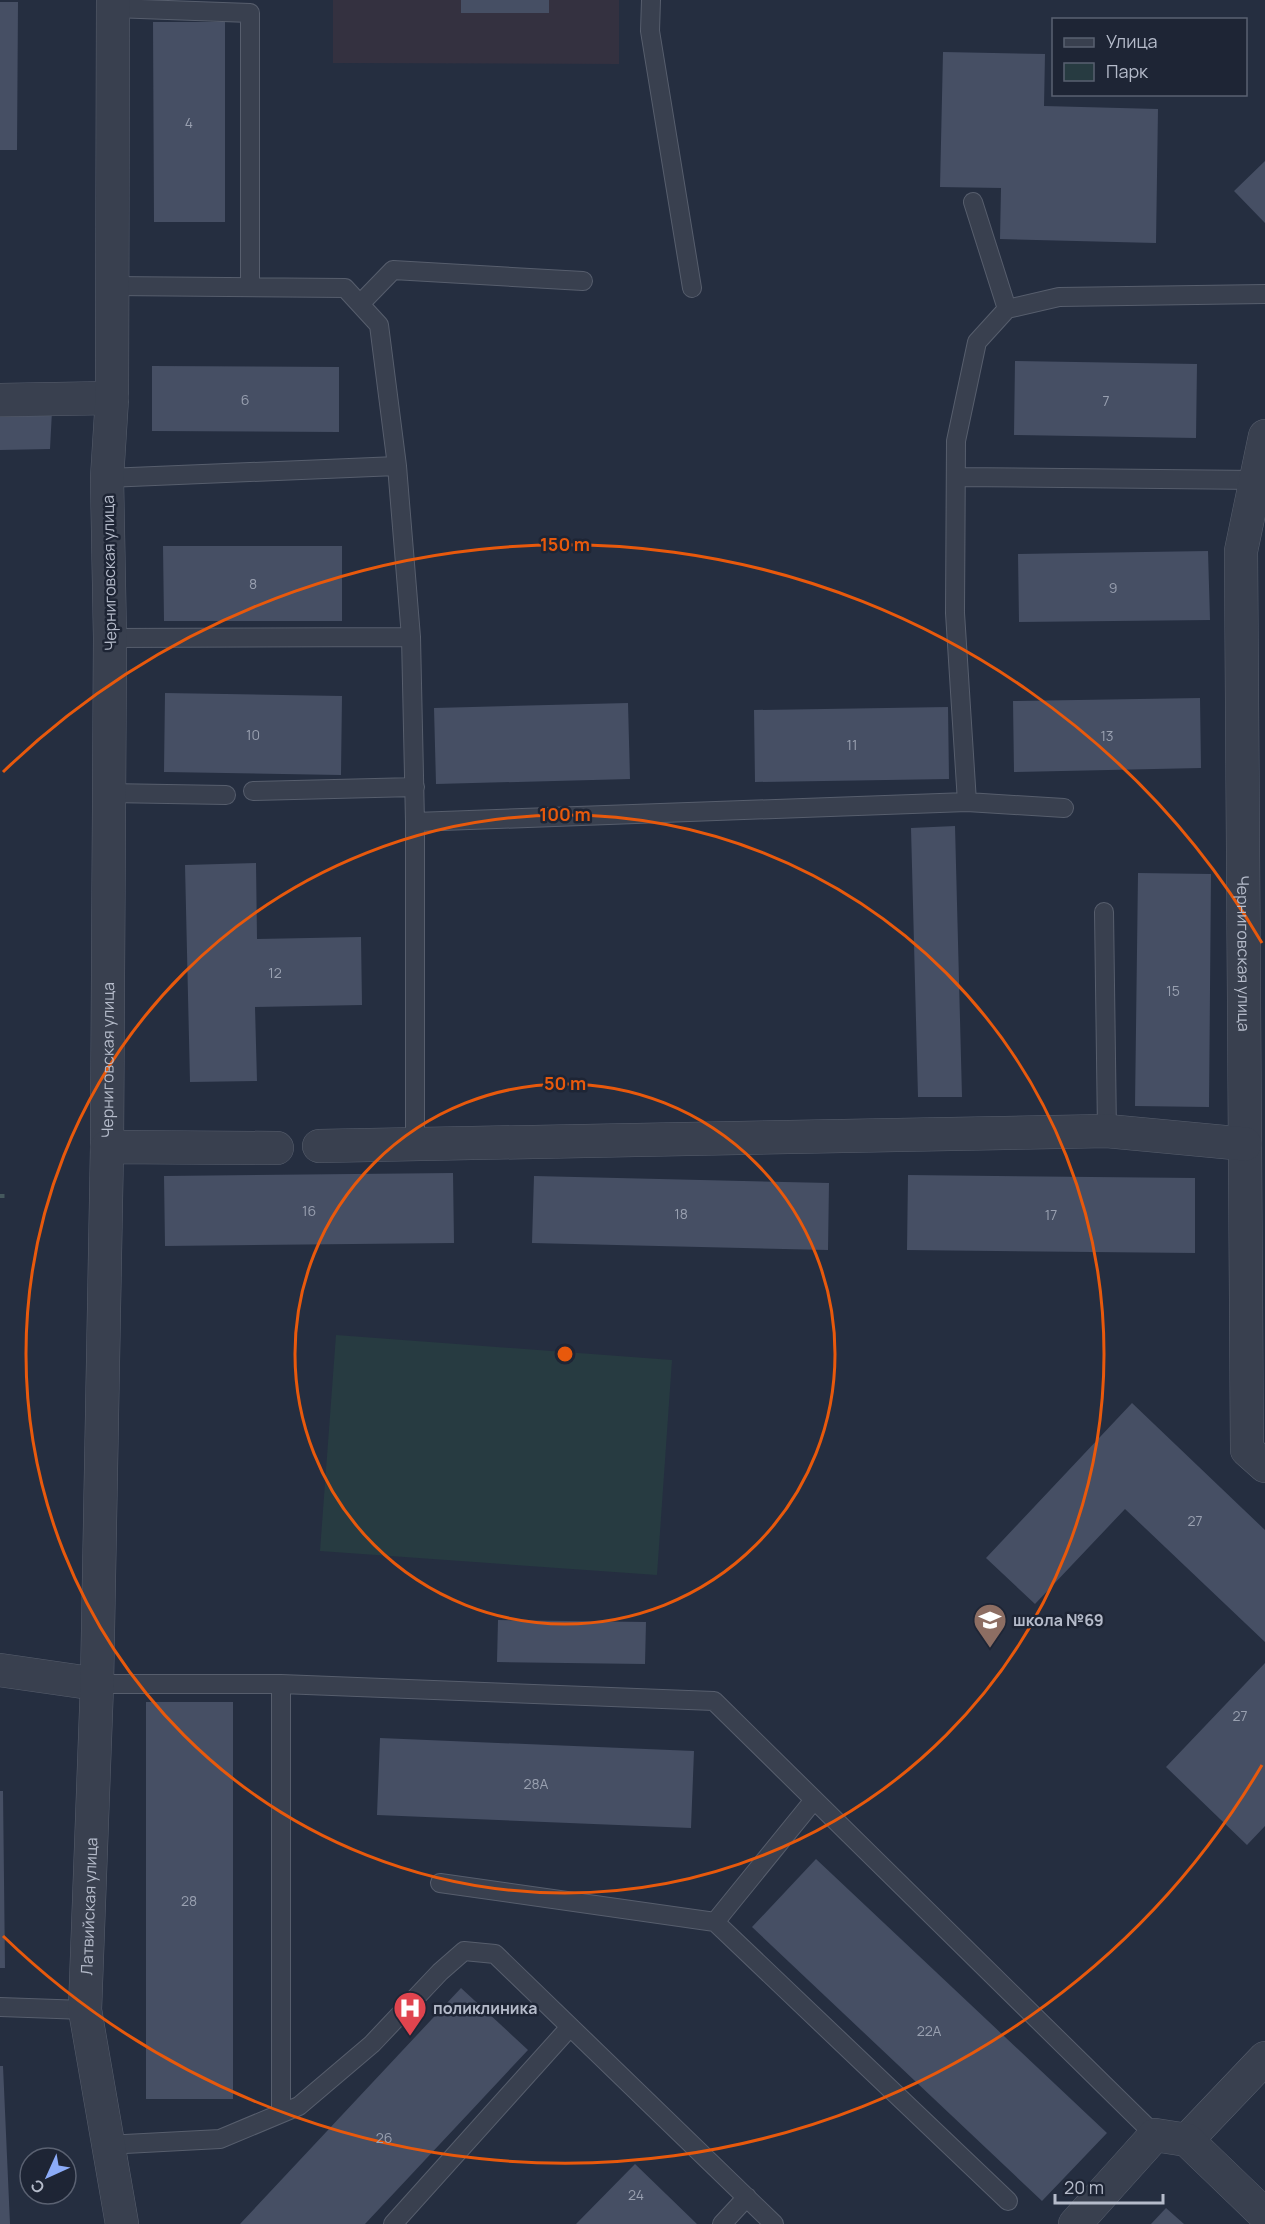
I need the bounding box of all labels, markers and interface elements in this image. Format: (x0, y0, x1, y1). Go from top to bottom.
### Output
legend (1052, 18, 1247, 96)
text: Улица (1106, 29, 1158, 53)
text: Парк (1106, 59, 1149, 83)
house number: 4 (185, 113, 193, 132)
house number: 6 (241, 390, 249, 409)
house number: 7 (1102, 391, 1110, 410)
street label: Черниговская улица (97, 495, 121, 651)
text: 150 m (540, 532, 590, 556)
house number: 8 (249, 574, 257, 593)
house number: 9 (1109, 578, 1117, 597)
house number: 10 (246, 725, 260, 744)
house number: 13 (1100, 726, 1114, 745)
house number: 11 (847, 735, 857, 754)
text: 100 m (539, 802, 591, 826)
street label: Черниговская улица (1232, 875, 1255, 1032)
house number: 12 (268, 963, 282, 982)
house number: 15 (1166, 981, 1180, 1000)
street label: Черниговская улица (96, 982, 119, 1138)
text: 50 m (544, 1071, 586, 1095)
house number: 16 (302, 1201, 316, 1220)
house number: 18 (674, 1204, 688, 1223)
house number: 17 (1045, 1205, 1057, 1224)
centre of rings (555, 1344, 575, 1364)
house number: 27 (1187, 1511, 1203, 1530)
school or university icon: школа №69 (972, 1602, 1008, 1649)
place label: школа №69 (1013, 1609, 1104, 1631)
house number: 27 (1232, 1706, 1248, 1725)
house number: 28А (524, 1774, 549, 1793)
street label: Латвийская улица (75, 1837, 102, 1976)
house number: 28 (181, 1891, 197, 1910)
hospital icon: поликлиника (392, 1990, 428, 2037)
place label: поликлиника (433, 1997, 537, 2019)
house number: 22А (917, 2021, 941, 2040)
house number: 26 (376, 2128, 392, 2147)
north arrow (18, 2146, 78, 2206)
scale bar (1055, 2167, 1163, 2205)
text: С (25, 2175, 49, 2199)
text: 20 m (1064, 2175, 1104, 2199)
house number: 24 (628, 2185, 644, 2204)

